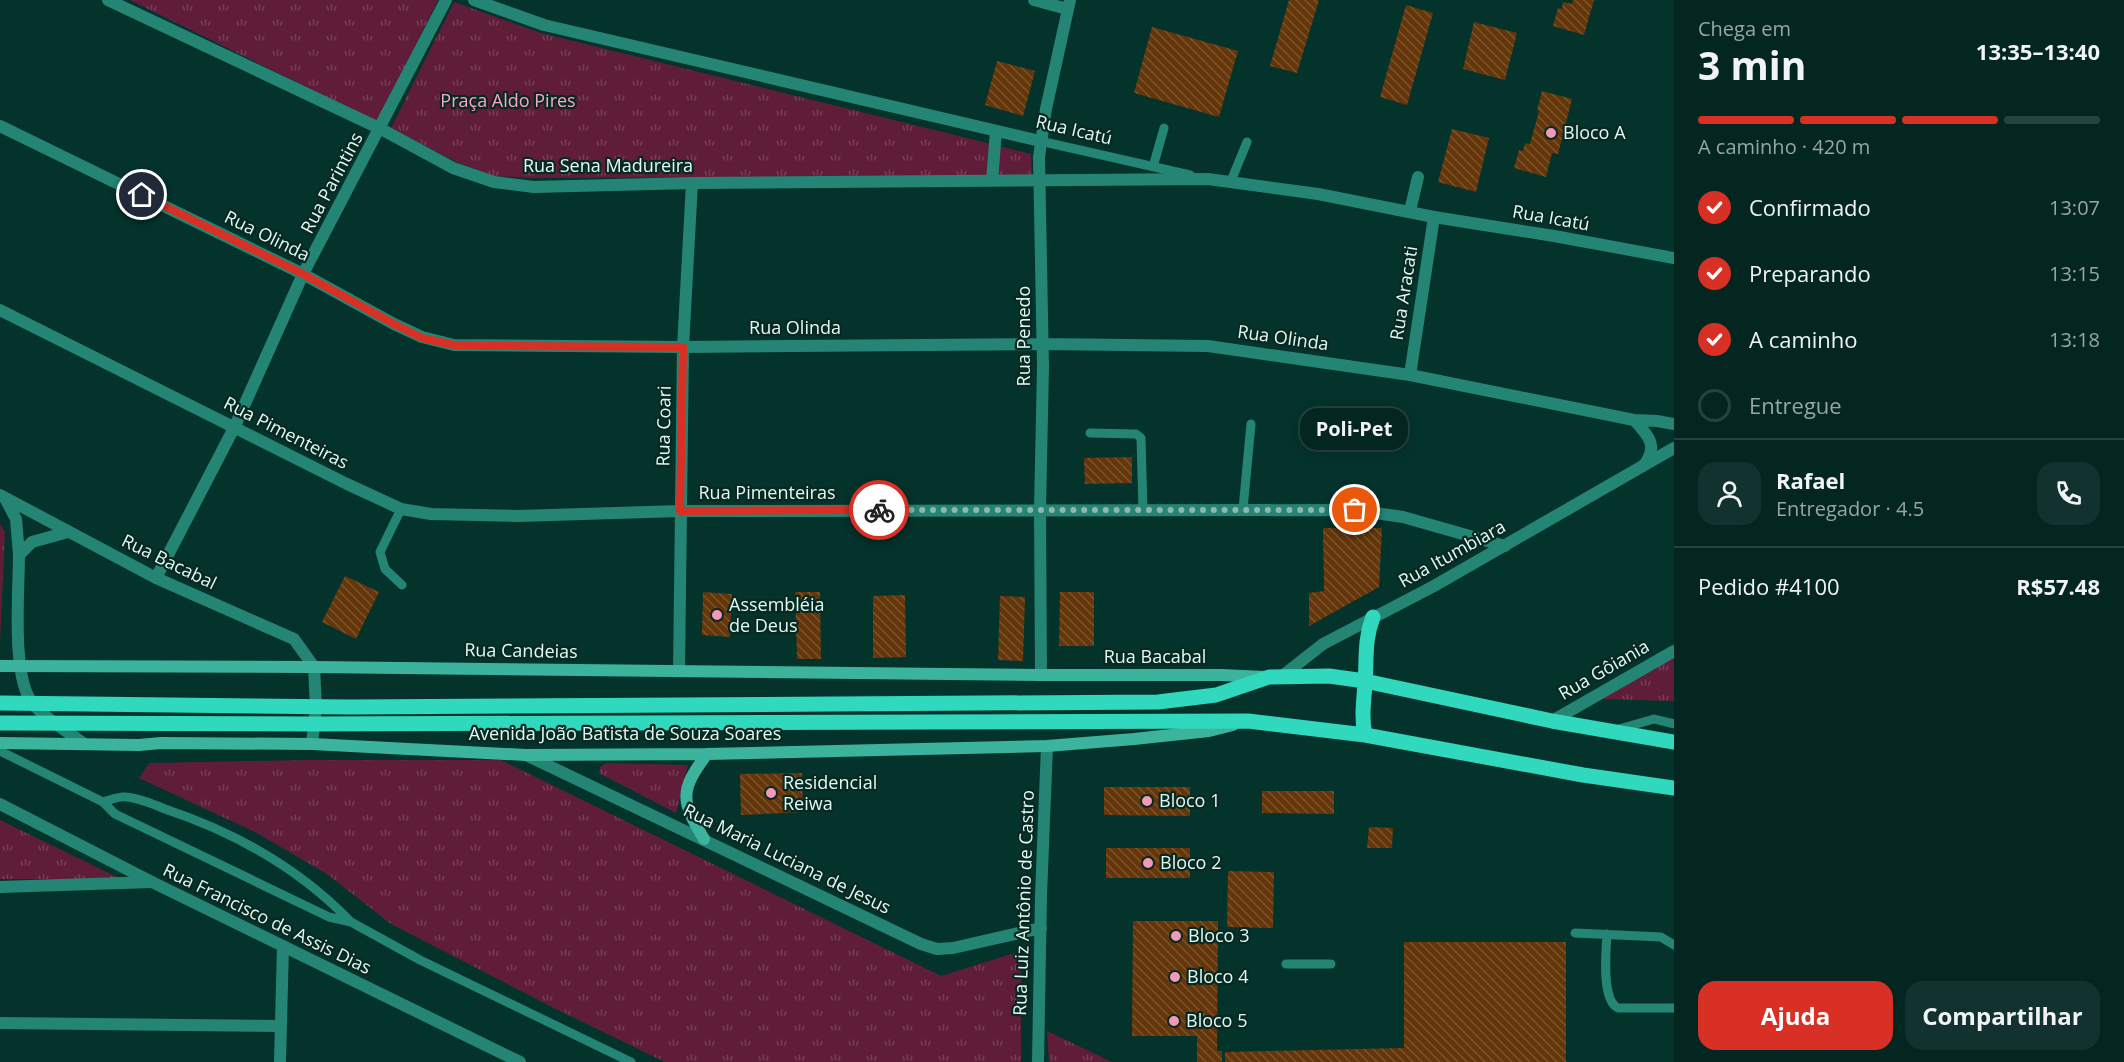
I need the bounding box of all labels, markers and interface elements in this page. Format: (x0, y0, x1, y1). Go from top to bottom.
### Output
text: Chega em (1698, 15, 1791, 42)
text: 13:35–13:40 (1976, 36, 2100, 66)
text: 3 min (1698, 38, 1806, 91)
park label: Praça Aldo Pires (440, 88, 576, 112)
street label: Rua Icatú (1034, 109, 1115, 149)
place label: Bloco A (1563, 120, 1626, 144)
marker: Bloco A (1544, 126, 1558, 140)
street label: Rua Parintins (294, 128, 368, 237)
text: A caminho · 420 m (1698, 133, 1870, 160)
street label: Rua Sena Madureira (523, 153, 693, 177)
pin (116, 169, 167, 220)
icon: home (125, 178, 158, 211)
icon: check (1698, 191, 1731, 224)
text: Confirmado (1749, 192, 1871, 222)
text: 13:07 (2049, 194, 2100, 221)
street label: Rua Icatú (1511, 198, 1592, 236)
street label: Rua Olinda (221, 204, 314, 266)
street label: Rua Aracati (1384, 244, 1422, 342)
icon: check (1698, 257, 1731, 290)
text: Preparando (1749, 258, 1871, 288)
text: 13:15 (2049, 260, 2100, 287)
street label: Rua Penedo (1011, 286, 1035, 386)
street label: Rua Olinda (749, 315, 841, 339)
street label: Rua Olinda (1236, 319, 1330, 355)
icon: check (1698, 323, 1731, 356)
text: A caminho (1749, 324, 1858, 354)
text: 13:18 (2049, 326, 2100, 353)
street label: Rua Coari (650, 385, 676, 467)
street label: Rua Pimenteiras (220, 390, 353, 474)
text: Entregue (1749, 390, 1842, 420)
callout: Poli-Pet (1301, 408, 1409, 450)
text: Poli-Pet (1316, 415, 1392, 442)
button: person (1698, 462, 1761, 525)
button: phone (2037, 462, 2100, 525)
text: Rafael (1776, 465, 1845, 495)
street label: Rua Pimenteiras (698, 480, 836, 504)
courier (849, 480, 909, 540)
pin (1329, 484, 1380, 535)
icon: bag (1338, 493, 1371, 526)
icon: bike (863, 494, 896, 527)
text: Entregador · 4.5 (1776, 495, 1924, 522)
street label: Rua Itumbiara (1394, 514, 1509, 592)
street label: Rua Bacabal (118, 528, 221, 594)
text: Pedido #4100 (1698, 571, 1840, 601)
text: R$57.48 (2016, 571, 2100, 601)
place label: Assembléia de Deus (729, 592, 825, 637)
marker: Assembléia de Deus (710, 608, 724, 622)
street label: Rua Gôiania (1554, 634, 1653, 705)
street label: Rua Candeias (464, 637, 578, 663)
street label: Rua Bacabal (1104, 644, 1206, 668)
street label: Avenida João Batista de Souza Soares (469, 721, 781, 745)
place label: Residencial Reiwa (783, 770, 877, 815)
marker: Residencial Reiwa (764, 786, 778, 800)
place label: Bloco 1 (1159, 788, 1220, 812)
street label: Rua Luiz Antônio de Castro (1007, 790, 1039, 1016)
marker: Bloco 1 (1140, 794, 1154, 808)
street label: Rua Maria Luciana de Jesus (680, 797, 895, 919)
place label: Bloco 2 (1160, 850, 1221, 874)
marker: Bloco 2 (1141, 856, 1155, 870)
street label: Rua Francisco de Assis Dias (159, 857, 375, 979)
place label: Bloco 3 (1188, 923, 1249, 947)
marker: Bloco 3 (1169, 929, 1183, 943)
place label: Bloco 4 (1187, 964, 1248, 988)
marker: Bloco 4 (1168, 970, 1182, 984)
button: Ajuda (1698, 981, 1893, 1050)
button: Compartilhar (1905, 981, 2100, 1050)
place label: Bloco 5 (1186, 1008, 1247, 1032)
marker: Bloco 5 (1167, 1014, 1181, 1028)

